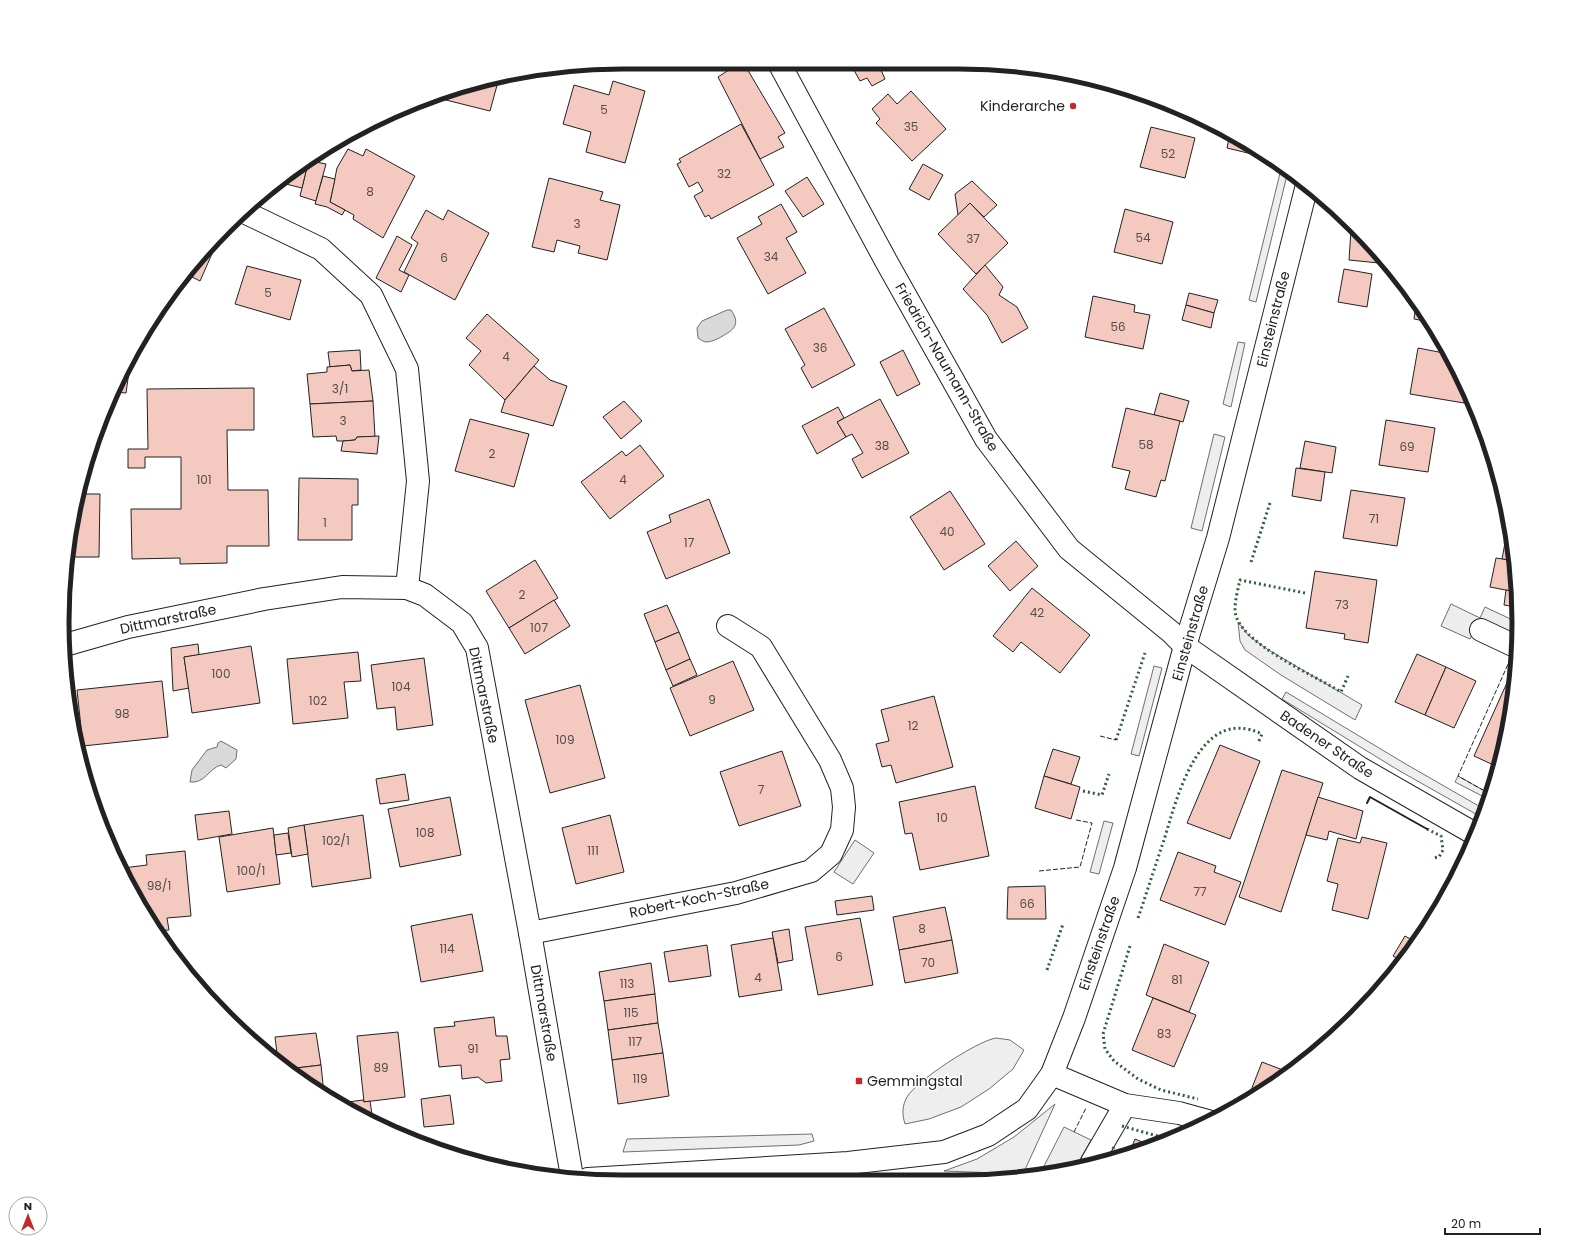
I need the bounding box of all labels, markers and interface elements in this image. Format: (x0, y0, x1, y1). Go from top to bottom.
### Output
place label: Kinderarche (980, 96, 1065, 116)
house number: 5 (600, 101, 608, 118)
marker: Kinderarche (1068, 101, 1078, 111)
house number: 35 (904, 118, 918, 135)
house number: 52 (1161, 145, 1175, 162)
house number: 32 (717, 165, 731, 182)
house number: 8 (366, 183, 374, 200)
house number: 3 (573, 215, 581, 232)
house number: 54 (1135, 229, 1151, 246)
house number: 37 (966, 230, 980, 247)
house number: 34 (764, 248, 779, 265)
house number: 6 (440, 249, 448, 266)
street label: Einsteinstraße (1251, 269, 1295, 369)
street label: Friedrich-Naumann-Straße (890, 279, 1004, 455)
house number: 5 (264, 284, 272, 301)
house number: 56 (1110, 318, 1126, 335)
house number: 36 (813, 339, 827, 356)
house number: 4 (502, 348, 510, 365)
house number: 3/1 (332, 380, 348, 397)
house number: 3 (339, 412, 347, 429)
house number: 58 (1138, 436, 1154, 453)
house number: 38 (875, 437, 889, 454)
house number: 69 (1399, 438, 1415, 455)
house number: 2 (489, 445, 496, 462)
house number: 101 (196, 471, 212, 488)
house number: 4 (619, 471, 627, 488)
house number: 71 (1369, 510, 1379, 527)
house number: 1 (323, 514, 327, 531)
house number: 40 (939, 523, 955, 540)
house number: 17 (684, 534, 695, 551)
street label: Einsteinstraße (1167, 583, 1213, 683)
house number: 2 (519, 586, 526, 603)
house number: 73 (1335, 596, 1349, 613)
street label: Dittmarstraße (118, 599, 218, 639)
house number: 42 (1030, 604, 1044, 621)
house number: 107 (530, 619, 548, 636)
street label: Dittmarstraße (464, 645, 504, 745)
house number: 100 (212, 665, 230, 682)
house number: 104 (392, 678, 411, 695)
house number: 9 (708, 691, 716, 708)
house number: 102 (309, 692, 327, 709)
house number: 98 (114, 705, 130, 722)
street label: Badener Straße (1276, 705, 1378, 783)
house number: 12 (908, 717, 918, 734)
house number: 109 (556, 731, 574, 748)
house number: 7 (758, 781, 765, 798)
house number: 10 (936, 809, 948, 826)
house number: 108 (416, 824, 434, 841)
house number: 102/1 (322, 832, 350, 849)
house number: 111 (587, 842, 599, 859)
house number: 100/1 (237, 862, 265, 879)
street label: Robert-Koch-Straße (627, 873, 771, 923)
house number: 98/1 (147, 877, 171, 894)
house number: 77 (1193, 883, 1207, 900)
street label: Einsteinstraße (1074, 893, 1125, 993)
house number: 66 (1019, 895, 1035, 912)
house number: 8 (918, 920, 926, 937)
house number: 114 (439, 940, 455, 957)
house number: 6 (835, 948, 843, 965)
house number: 70 (921, 954, 935, 971)
street label: Dittmarstraße (526, 963, 562, 1063)
house number: 4 (754, 969, 762, 986)
house number: 81 (1171, 971, 1183, 988)
house number: 113 (620, 975, 634, 992)
house number: 115 (623, 1004, 639, 1021)
house number: 83 (1157, 1025, 1171, 1042)
house number: 117 (628, 1033, 643, 1050)
house number: 91 (467, 1040, 479, 1057)
house number: 89 (373, 1059, 389, 1076)
house number: 119 (632, 1070, 648, 1087)
place label: Gemmingstal (867, 1071, 963, 1091)
marker: Gemmingstal (854, 1076, 864, 1086)
north arrow (8, 1196, 48, 1236)
text: N (24, 1198, 32, 1214)
scale bar (1445, 1210, 1540, 1236)
text: 20 m (1451, 1215, 1481, 1232)

